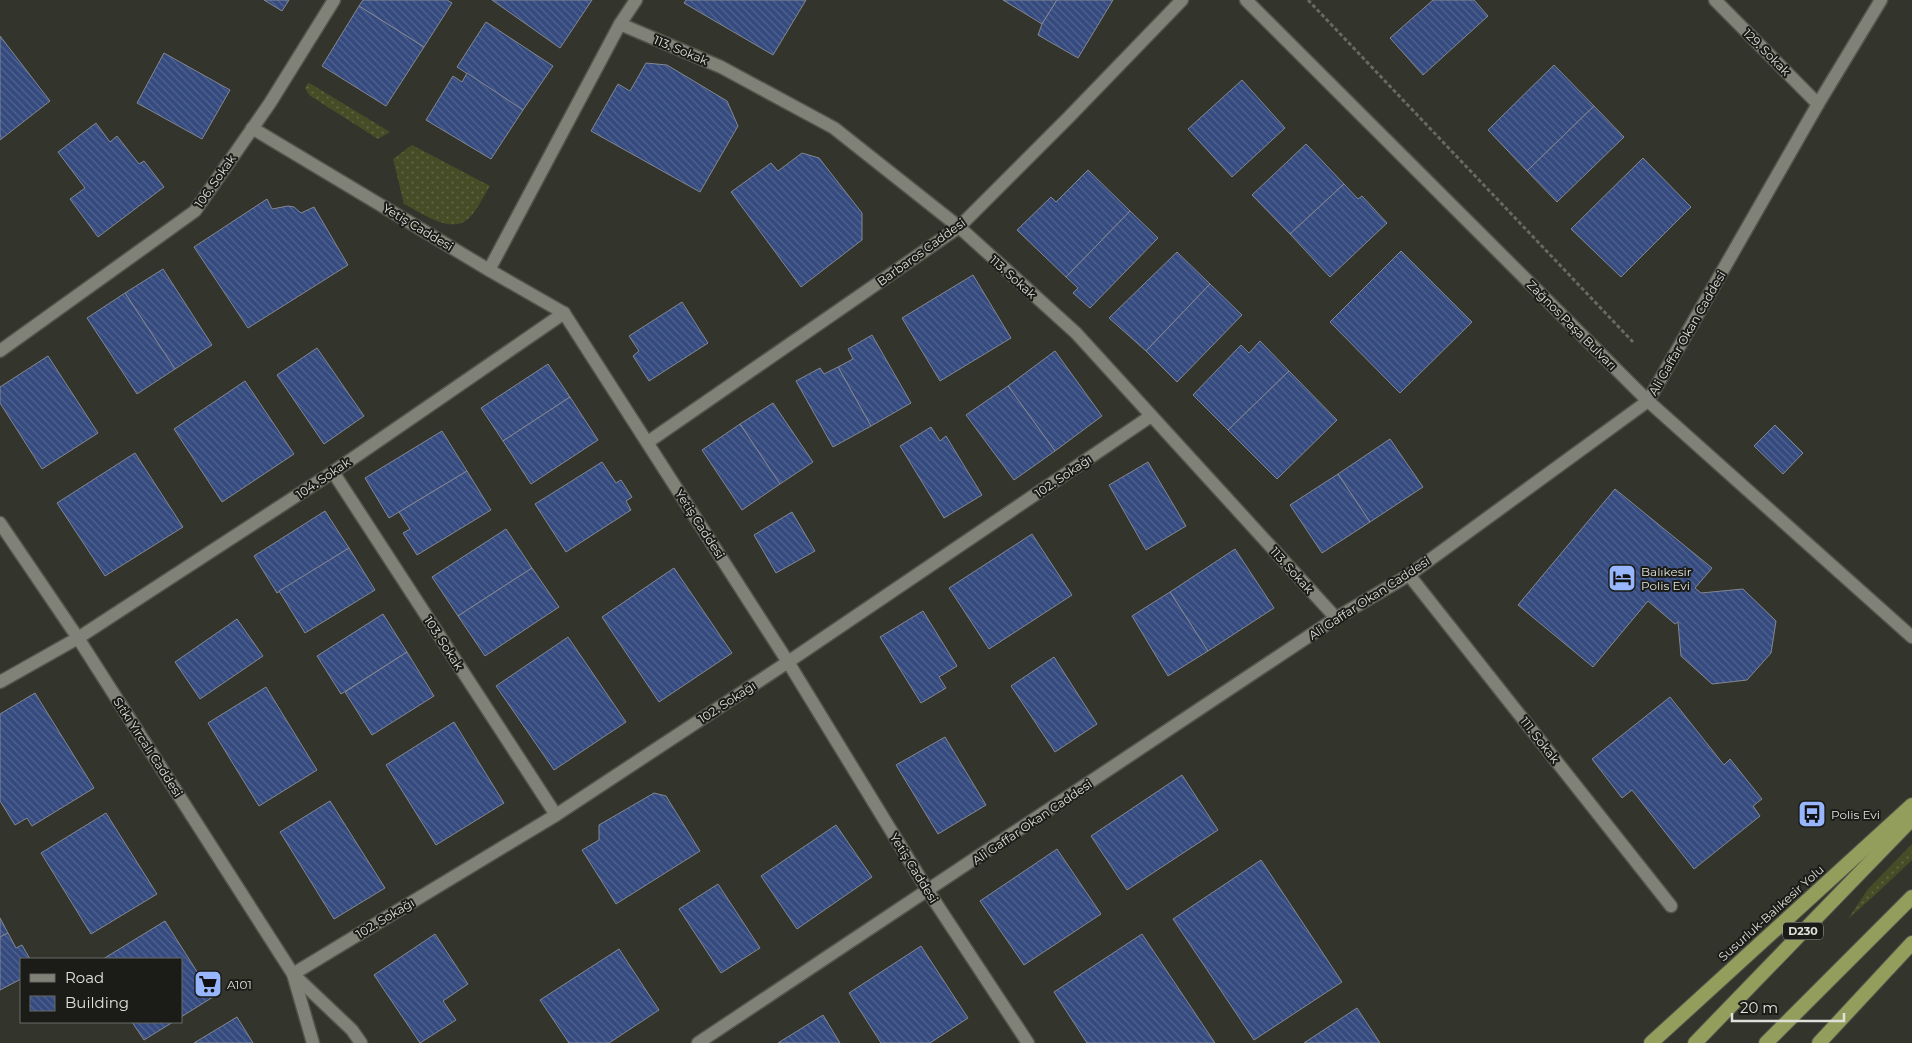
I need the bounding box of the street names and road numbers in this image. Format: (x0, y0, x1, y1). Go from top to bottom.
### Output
street label: 129. Sokak (1740, 25, 1794, 79)
street label: 113. Sokak (652, 32, 711, 68)
street label: 106. Sokak (191, 151, 239, 211)
street label: Yetiş Caddesi (380, 200, 456, 254)
street label: Barbaros Caddesi (874, 215, 968, 289)
street label: 113. Sokak (987, 252, 1040, 302)
street label: Ali Gaffar Okan Caddesi (1645, 268, 1729, 398)
street label: Zağnos Paşa Bulvarı (1524, 277, 1620, 373)
street label: 102. Sokağı (1032, 451, 1094, 501)
street label: 104. Sokak (293, 454, 354, 502)
street label: Yetiş Caddesi (672, 487, 728, 561)
street label: 113. Sokak (1267, 544, 1317, 597)
street label: Ali Gaffar Okan Caddesi (1306, 553, 1432, 643)
street label: 103. Sokak (421, 613, 467, 673)
street label: 102. Sokağı (695, 678, 759, 726)
street label: Sıtkı Yırcalı Caddesi (110, 694, 186, 800)
street label: 111. Sokak (1517, 714, 1563, 767)
street label: Ali Gaffar Okan Caddesi (969, 776, 1095, 868)
street label: Yetiş Caddesi (887, 830, 941, 906)
street label: Susurluk-Balıkesir Yolu (1715, 862, 1827, 964)
street label: 102. Sokağı (353, 895, 417, 941)
road number: D230 (1783, 922, 1823, 939)

